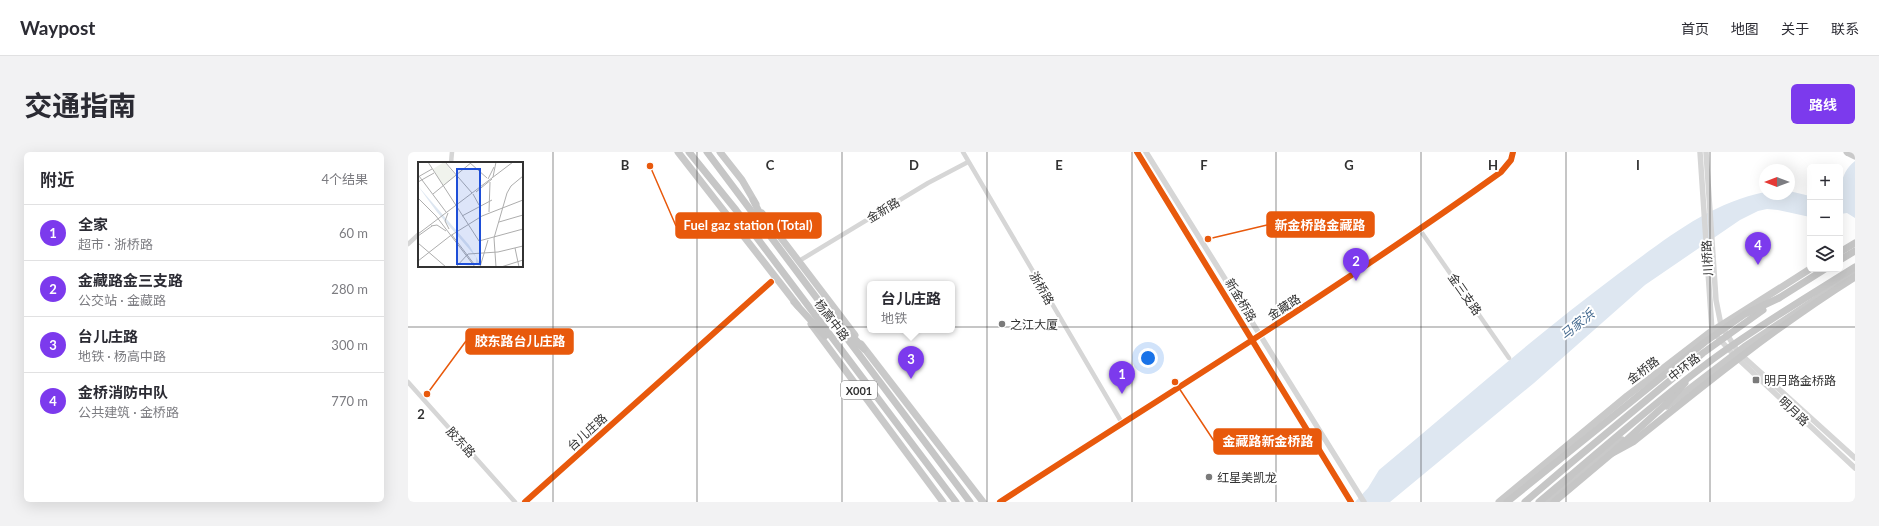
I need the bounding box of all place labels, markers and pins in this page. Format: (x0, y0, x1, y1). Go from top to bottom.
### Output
callout: 新金桥路金藏路 (1267, 212, 1374, 237)
callout: Fuel gaz station (Total) (676, 213, 821, 238)
pin: 4 (1745, 232, 1771, 265)
pin: 2 (1343, 248, 1369, 281)
place label: 之江大厦 (1010, 317, 1058, 332)
marker: 之江大厦 (997, 319, 1007, 329)
callout: 胶东路台儿庄路 (466, 329, 573, 354)
pin: 3 (898, 346, 924, 379)
pin: 1 (1109, 361, 1135, 394)
place label: 明月路金桥路 (1764, 373, 1836, 388)
marker: 明月路金桥路 (1751, 375, 1761, 385)
callout: 金藏路新金桥路 (1214, 429, 1321, 454)
place label: 红星美凯龙 (1217, 470, 1277, 485)
marker: 红星美凯龙 (1204, 472, 1214, 482)

